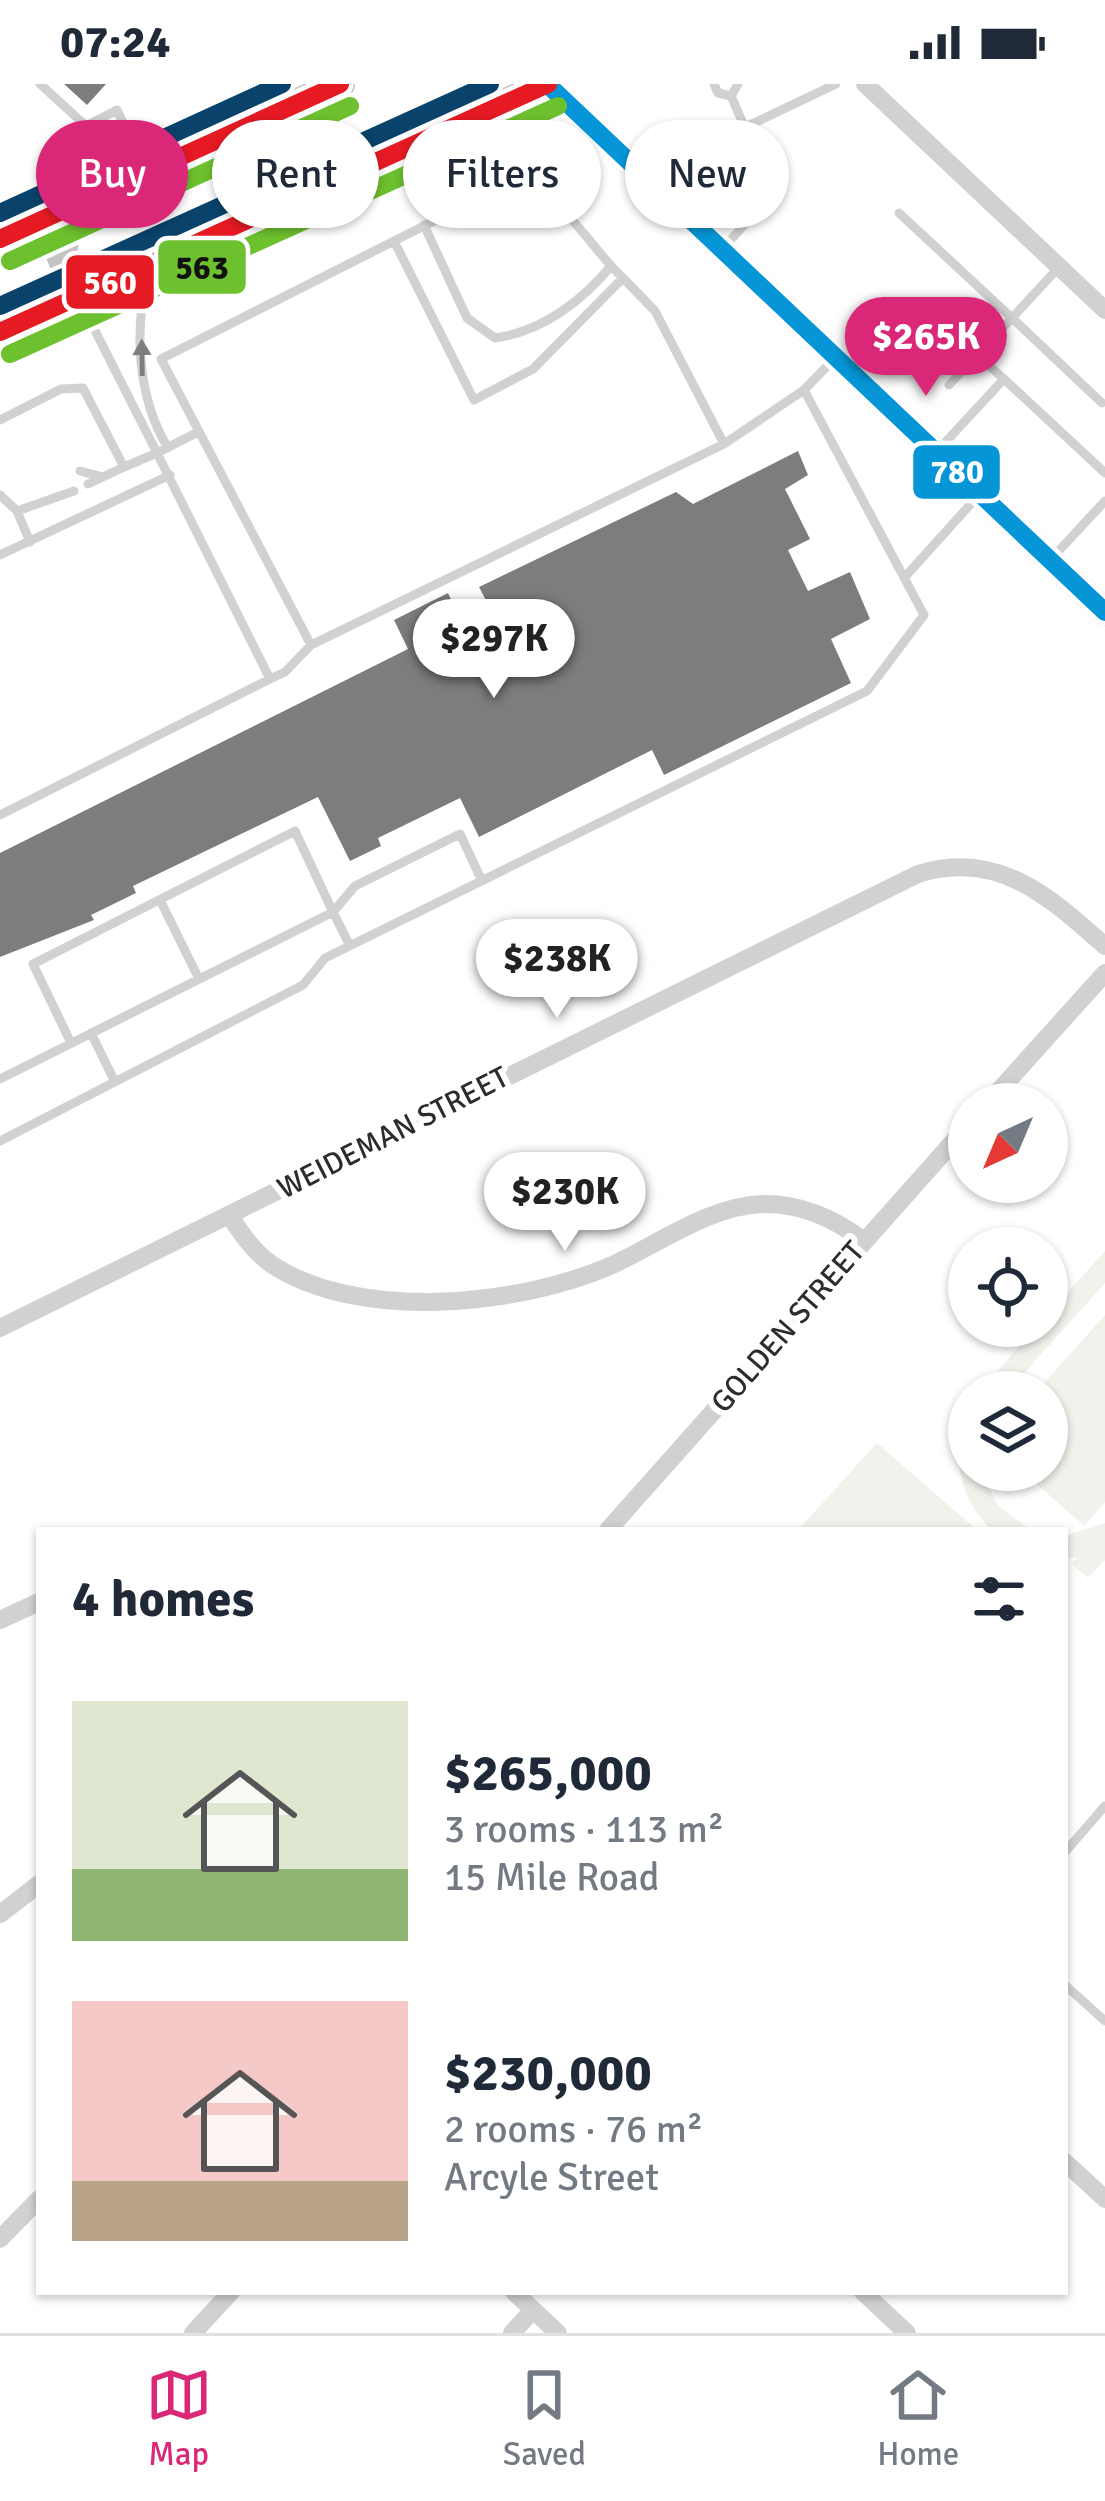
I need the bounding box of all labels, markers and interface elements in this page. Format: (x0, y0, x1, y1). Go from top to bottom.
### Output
text: 07:24 (60, 15, 170, 70)
chip: Buy (36, 120, 188, 228)
chip: Rent (212, 120, 379, 228)
chip: Filters (403, 120, 601, 228)
chip: New (625, 120, 789, 228)
line badge: 563 (156, 238, 248, 296)
text: 563 (175, 248, 229, 289)
line badge: 560 (64, 253, 156, 311)
text: 560 (83, 263, 137, 304)
pin: $265K (842, 297, 1010, 399)
text: $265K (872, 312, 980, 360)
one-way arrow (133, 338, 152, 376)
line badge: 780 (911, 443, 1002, 501)
text: 780 (930, 452, 984, 493)
pin: $297K (410, 599, 578, 701)
text: $297K (440, 614, 548, 662)
pin: $238K (473, 919, 641, 1021)
text: $238K (503, 934, 611, 982)
street label: WEIDEMAN STREET (271, 1059, 515, 1207)
north arrow (948, 1083, 1068, 1203)
map controls (948, 1083, 1068, 1491)
pin: $230K (481, 1152, 649, 1254)
text: $230K (511, 1167, 619, 1215)
button: locate (948, 1227, 1068, 1347)
street label: GOLDEN STREET (703, 1233, 873, 1420)
button: layers (948, 1371, 1068, 1491)
icon: filters (966, 1566, 1032, 1632)
text: 4 homes (72, 1568, 254, 1631)
text: $265,000 (444, 1742, 652, 1805)
icon: home (168, 1749, 312, 1893)
text: 3 rooms · 113 m² (444, 1805, 724, 1853)
text: 15 Mile Road (444, 1853, 659, 1901)
text: $230,000 (444, 2042, 652, 2105)
icon: home (168, 2049, 312, 2193)
text: 2 rooms · 76 m² (444, 2105, 703, 2153)
text: Arcyle Street (444, 2153, 659, 2201)
tab: Map (146, 2362, 212, 2475)
tab: Saved (503, 2362, 586, 2475)
tab: Home (877, 2362, 959, 2475)

